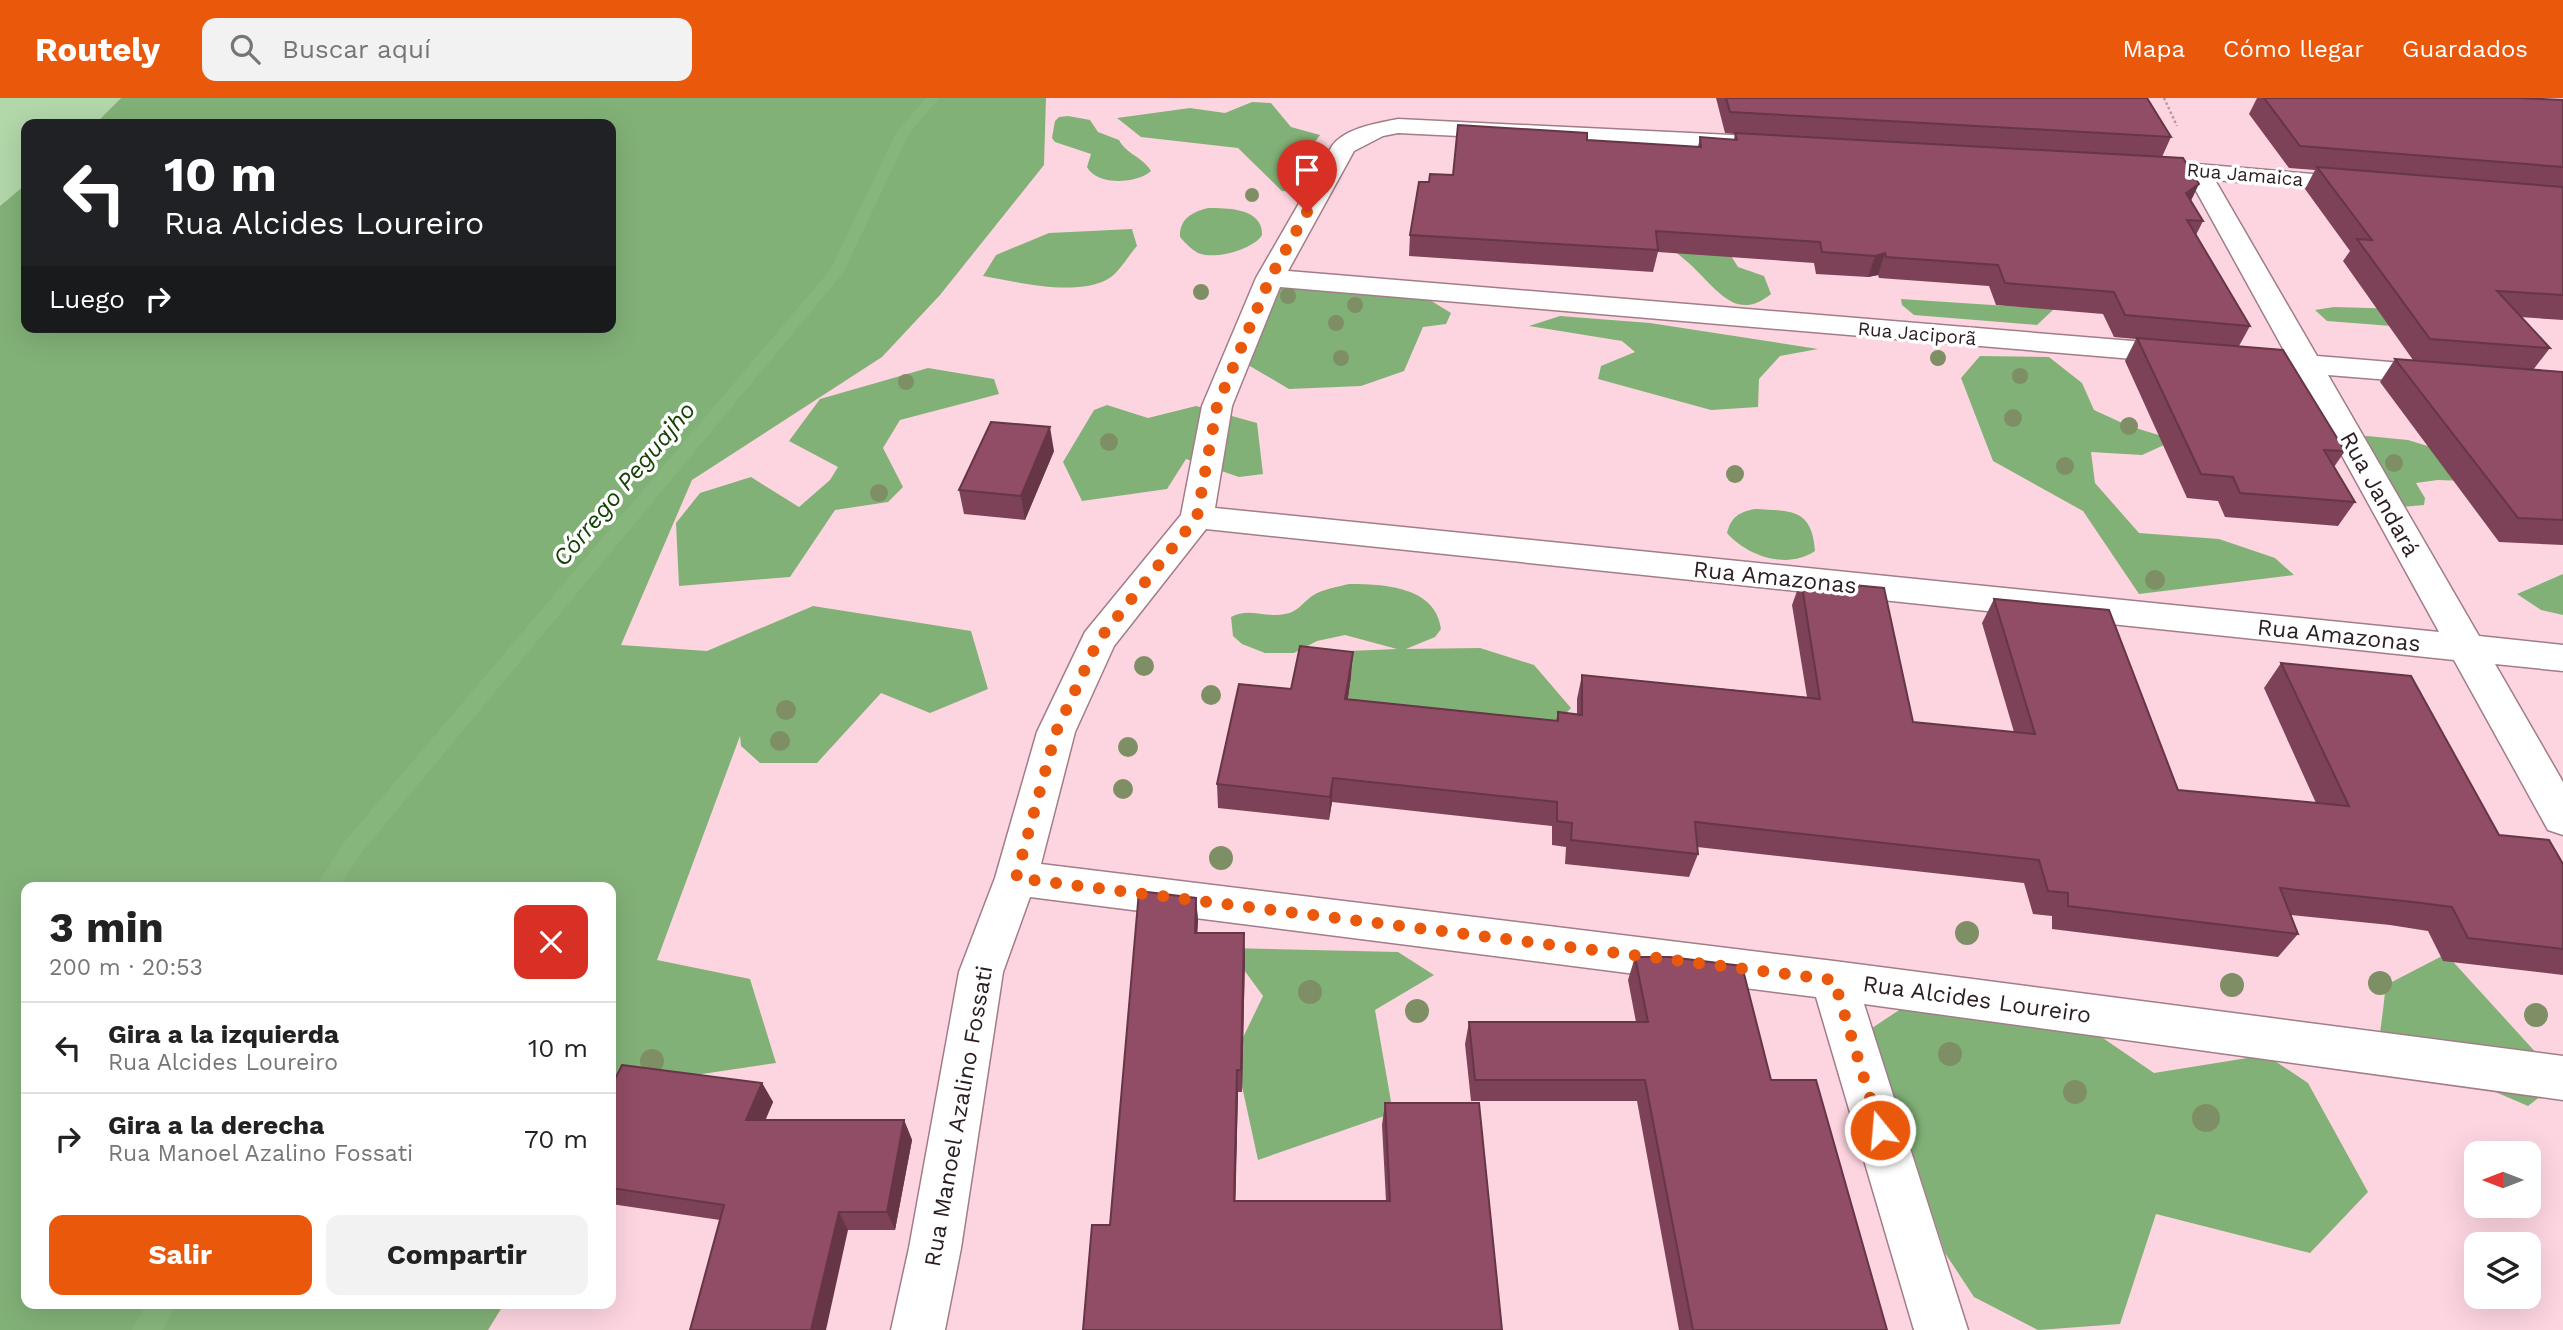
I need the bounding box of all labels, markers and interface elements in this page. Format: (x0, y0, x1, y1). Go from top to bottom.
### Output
search box (202, 18, 692, 81)
text: Routely (35, 30, 160, 69)
icon: search (226, 30, 264, 68)
text: Buscar aquí (282, 34, 431, 64)
text: Mapa (2123, 35, 2185, 63)
text: Cómo llegar (2223, 35, 2364, 63)
text: Guardados (2402, 35, 2528, 63)
pin (1277, 140, 1337, 212)
text: 10 m (164, 145, 277, 203)
icon: left (49, 147, 140, 238)
icon: arrive (1288, 151, 1326, 189)
street label: Rua Jamaica (2186, 158, 2304, 191)
text: Rua Alcides Loureiro (164, 204, 484, 242)
icon: right (139, 280, 177, 318)
text: Luego (49, 284, 125, 314)
street label: Rua Jaciporã (1857, 317, 1977, 350)
water label: Córrego Peguajho (547, 396, 701, 572)
street label: Rua Jandará (2334, 427, 2425, 561)
street label: Rua Amazonas (1692, 555, 1858, 599)
street label: Rua Amazonas (2256, 613, 2422, 657)
text: 3 min (49, 903, 164, 952)
button: close (514, 905, 588, 979)
text: 200 m · 20:53 (49, 954, 203, 981)
street label: Rua Manoel Azalino Fossati (919, 963, 998, 1269)
street label: Rua Alcides Loureiro (1861, 970, 2093, 1029)
text: Gira a la izquierda (108, 1019, 339, 1049)
icon: left (49, 1029, 87, 1067)
text: 10 m (528, 1033, 588, 1063)
text: Rua Alcides Loureiro (108, 1049, 338, 1076)
position arrow (1843, 1093, 1917, 1167)
text: Gira a la derecha (108, 1110, 324, 1140)
icon: right (49, 1120, 87, 1158)
text: 70 m (524, 1124, 588, 1154)
text: Rua Manoel Azalino Fossati (108, 1140, 413, 1167)
north arrow (2464, 1141, 2541, 1218)
map controls (2464, 1141, 2541, 1309)
button: Salir (49, 1215, 312, 1295)
button: Compartir (326, 1215, 588, 1295)
button: layers (2464, 1232, 2541, 1309)

